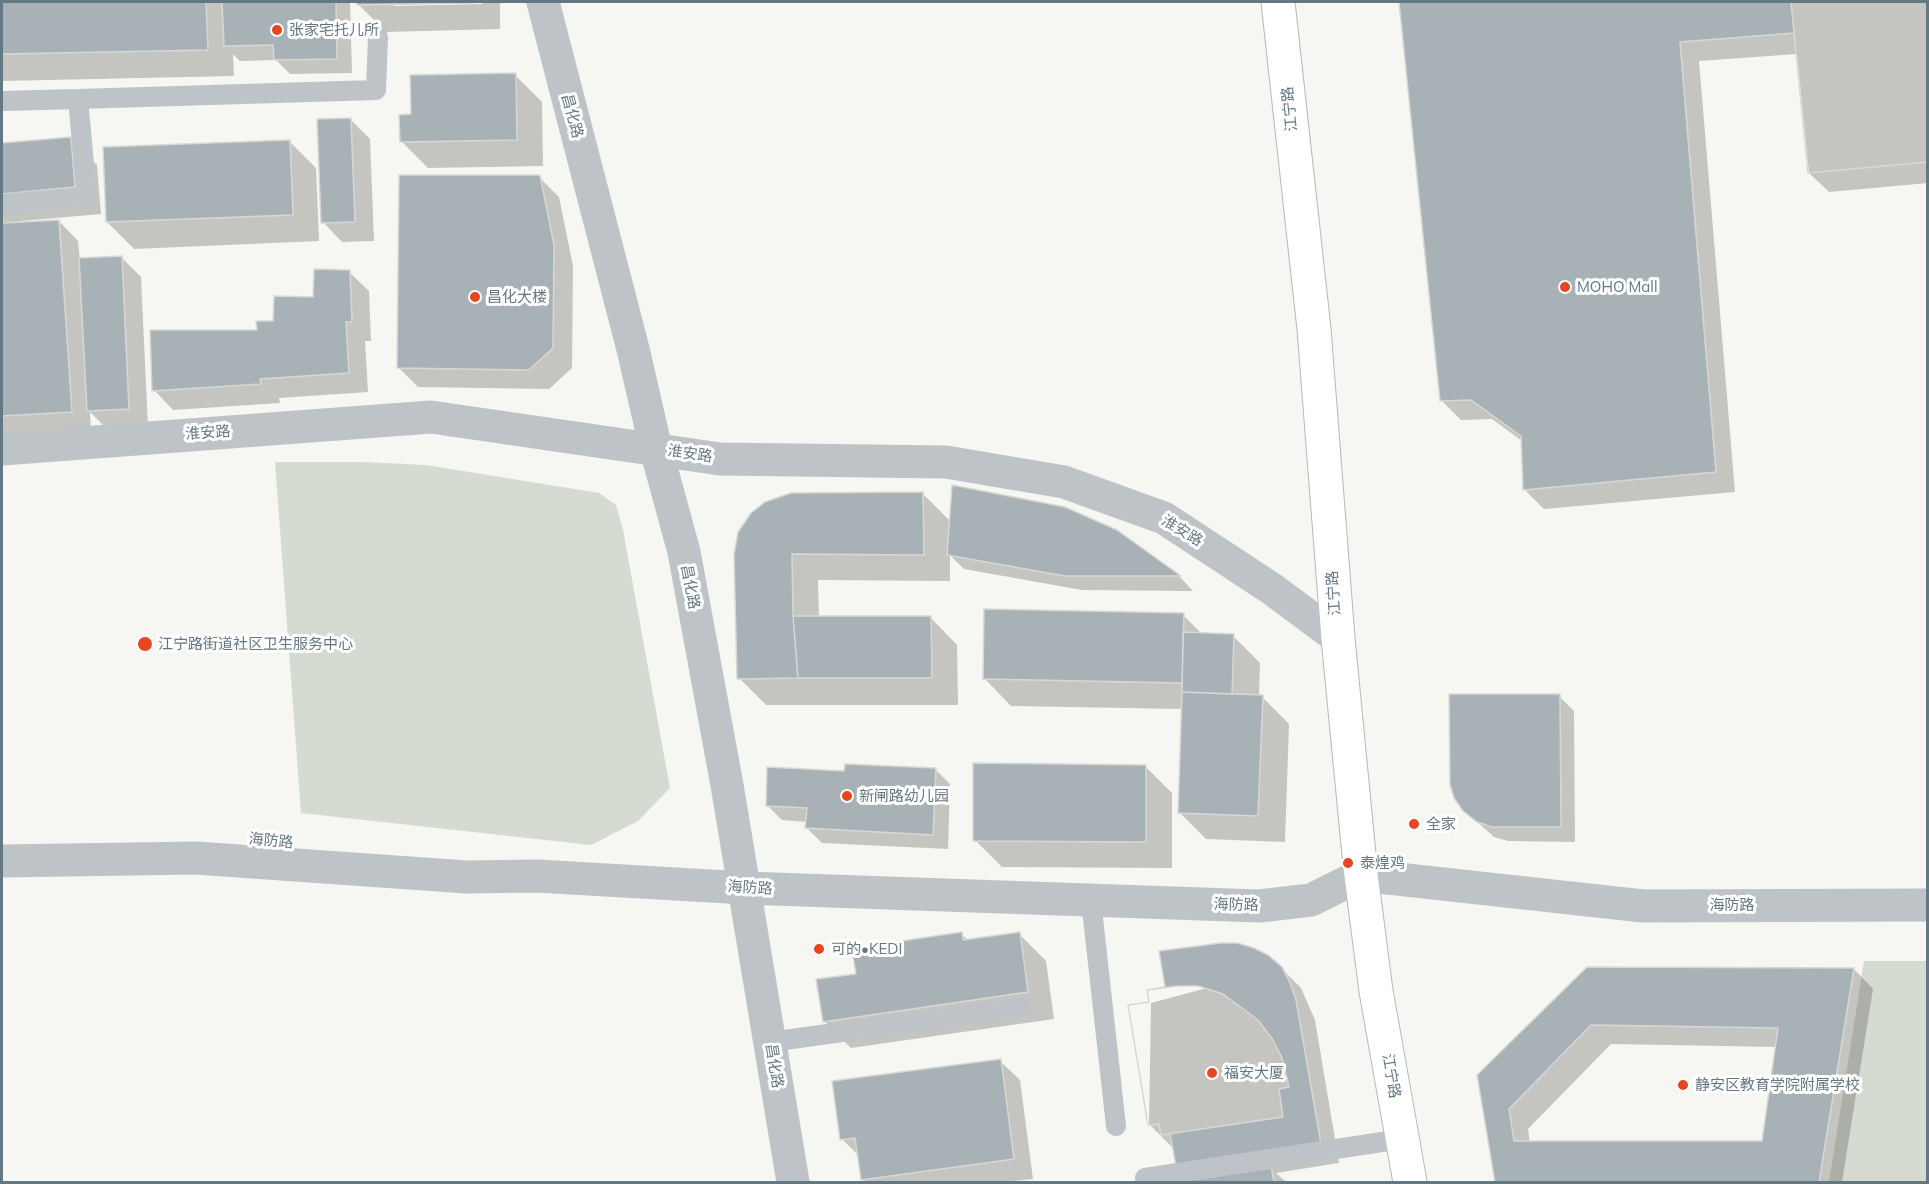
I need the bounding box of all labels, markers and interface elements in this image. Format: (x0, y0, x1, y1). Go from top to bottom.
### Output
place label: 张家宅托儿所 (289, 21, 379, 39)
marker: 张家宅托儿所 (270, 23, 284, 37)
street label: 江宁路 (1279, 86, 1301, 132)
street label: 昌化路 (557, 92, 587, 140)
place label: MOHO Mall (1577, 278, 1657, 296)
marker: MOHO Mall (1558, 280, 1572, 294)
place label: 昌化大楼 (487, 288, 547, 306)
marker: 昌化大楼 (468, 290, 482, 304)
street label: 淮安路 (185, 422, 231, 444)
street label: 淮安路 (666, 442, 714, 466)
street label: 淮安路 (1158, 512, 1206, 550)
street label: 昌化路 (677, 563, 703, 611)
street label: 江宁路 (1323, 570, 1345, 616)
marker: 江宁路街道社区卫生服务中心 (136, 635, 154, 653)
place label: 江宁路街道社区卫生服务中心 (158, 635, 353, 653)
place label: 新闸路幼儿园 (859, 787, 949, 805)
marker: 新闸路幼儿园 (840, 789, 854, 803)
place label: 全家 (1426, 815, 1456, 833)
marker: 全家 (1407, 817, 1421, 831)
street label: 海防路 (248, 830, 294, 852)
place label: 泰煌鸡 (1360, 854, 1405, 872)
marker: 泰煌鸡 (1341, 856, 1355, 870)
street label: 海防路 (727, 878, 773, 898)
street label: 海防路 (1213, 896, 1259, 914)
street label: 海防路 (1710, 896, 1754, 914)
place label: 可的•KEDI (831, 940, 902, 958)
marker: 可的•KEDI (812, 942, 826, 956)
street label: 昌化路 (762, 1042, 786, 1090)
street label: 江宁路 (1378, 1052, 1404, 1100)
place label: 福安大厦 (1224, 1064, 1284, 1082)
marker: 福安大厦 (1205, 1066, 1219, 1080)
place label: 静安区教育学院附属学校 (1695, 1076, 1860, 1094)
marker: 静安区教育学院附属学校 (1676, 1078, 1690, 1092)

